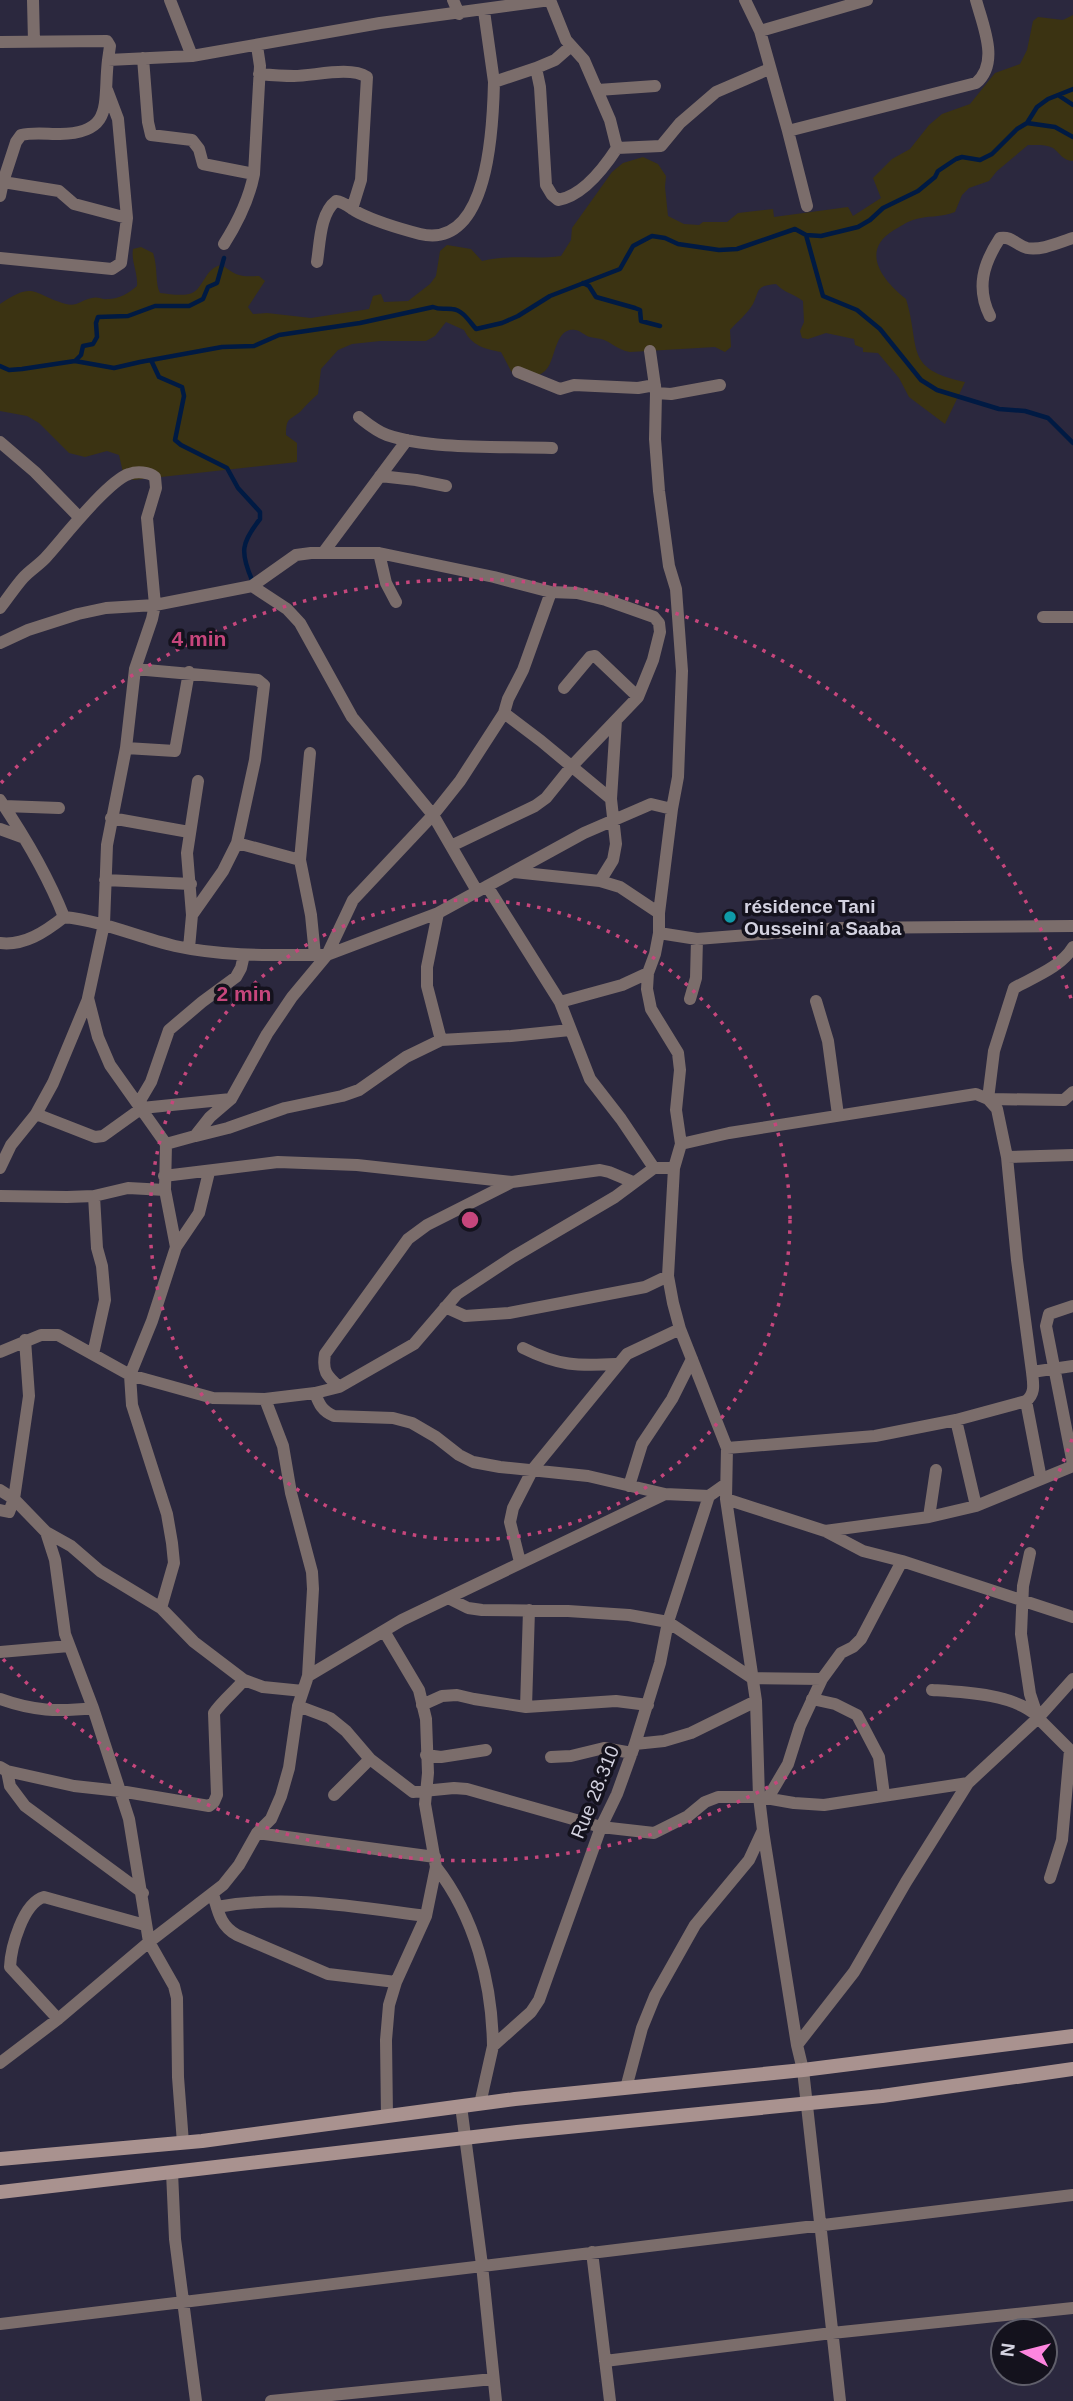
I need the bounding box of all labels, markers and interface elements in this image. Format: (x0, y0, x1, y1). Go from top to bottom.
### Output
text: 4 min (172, 627, 226, 650)
place label: résidence Tani Ousseini a Saaba (744, 896, 902, 939)
marker: résidence Tani Ousseini a Saaba (722, 909, 738, 925)
text: 2 min (217, 982, 271, 1005)
centre of rings (458, 1208, 482, 1232)
street label: Rue 28.310 (567, 1743, 623, 1841)
north arrow (989, 2317, 1059, 2387)
text: N (996, 2342, 1019, 2358)

